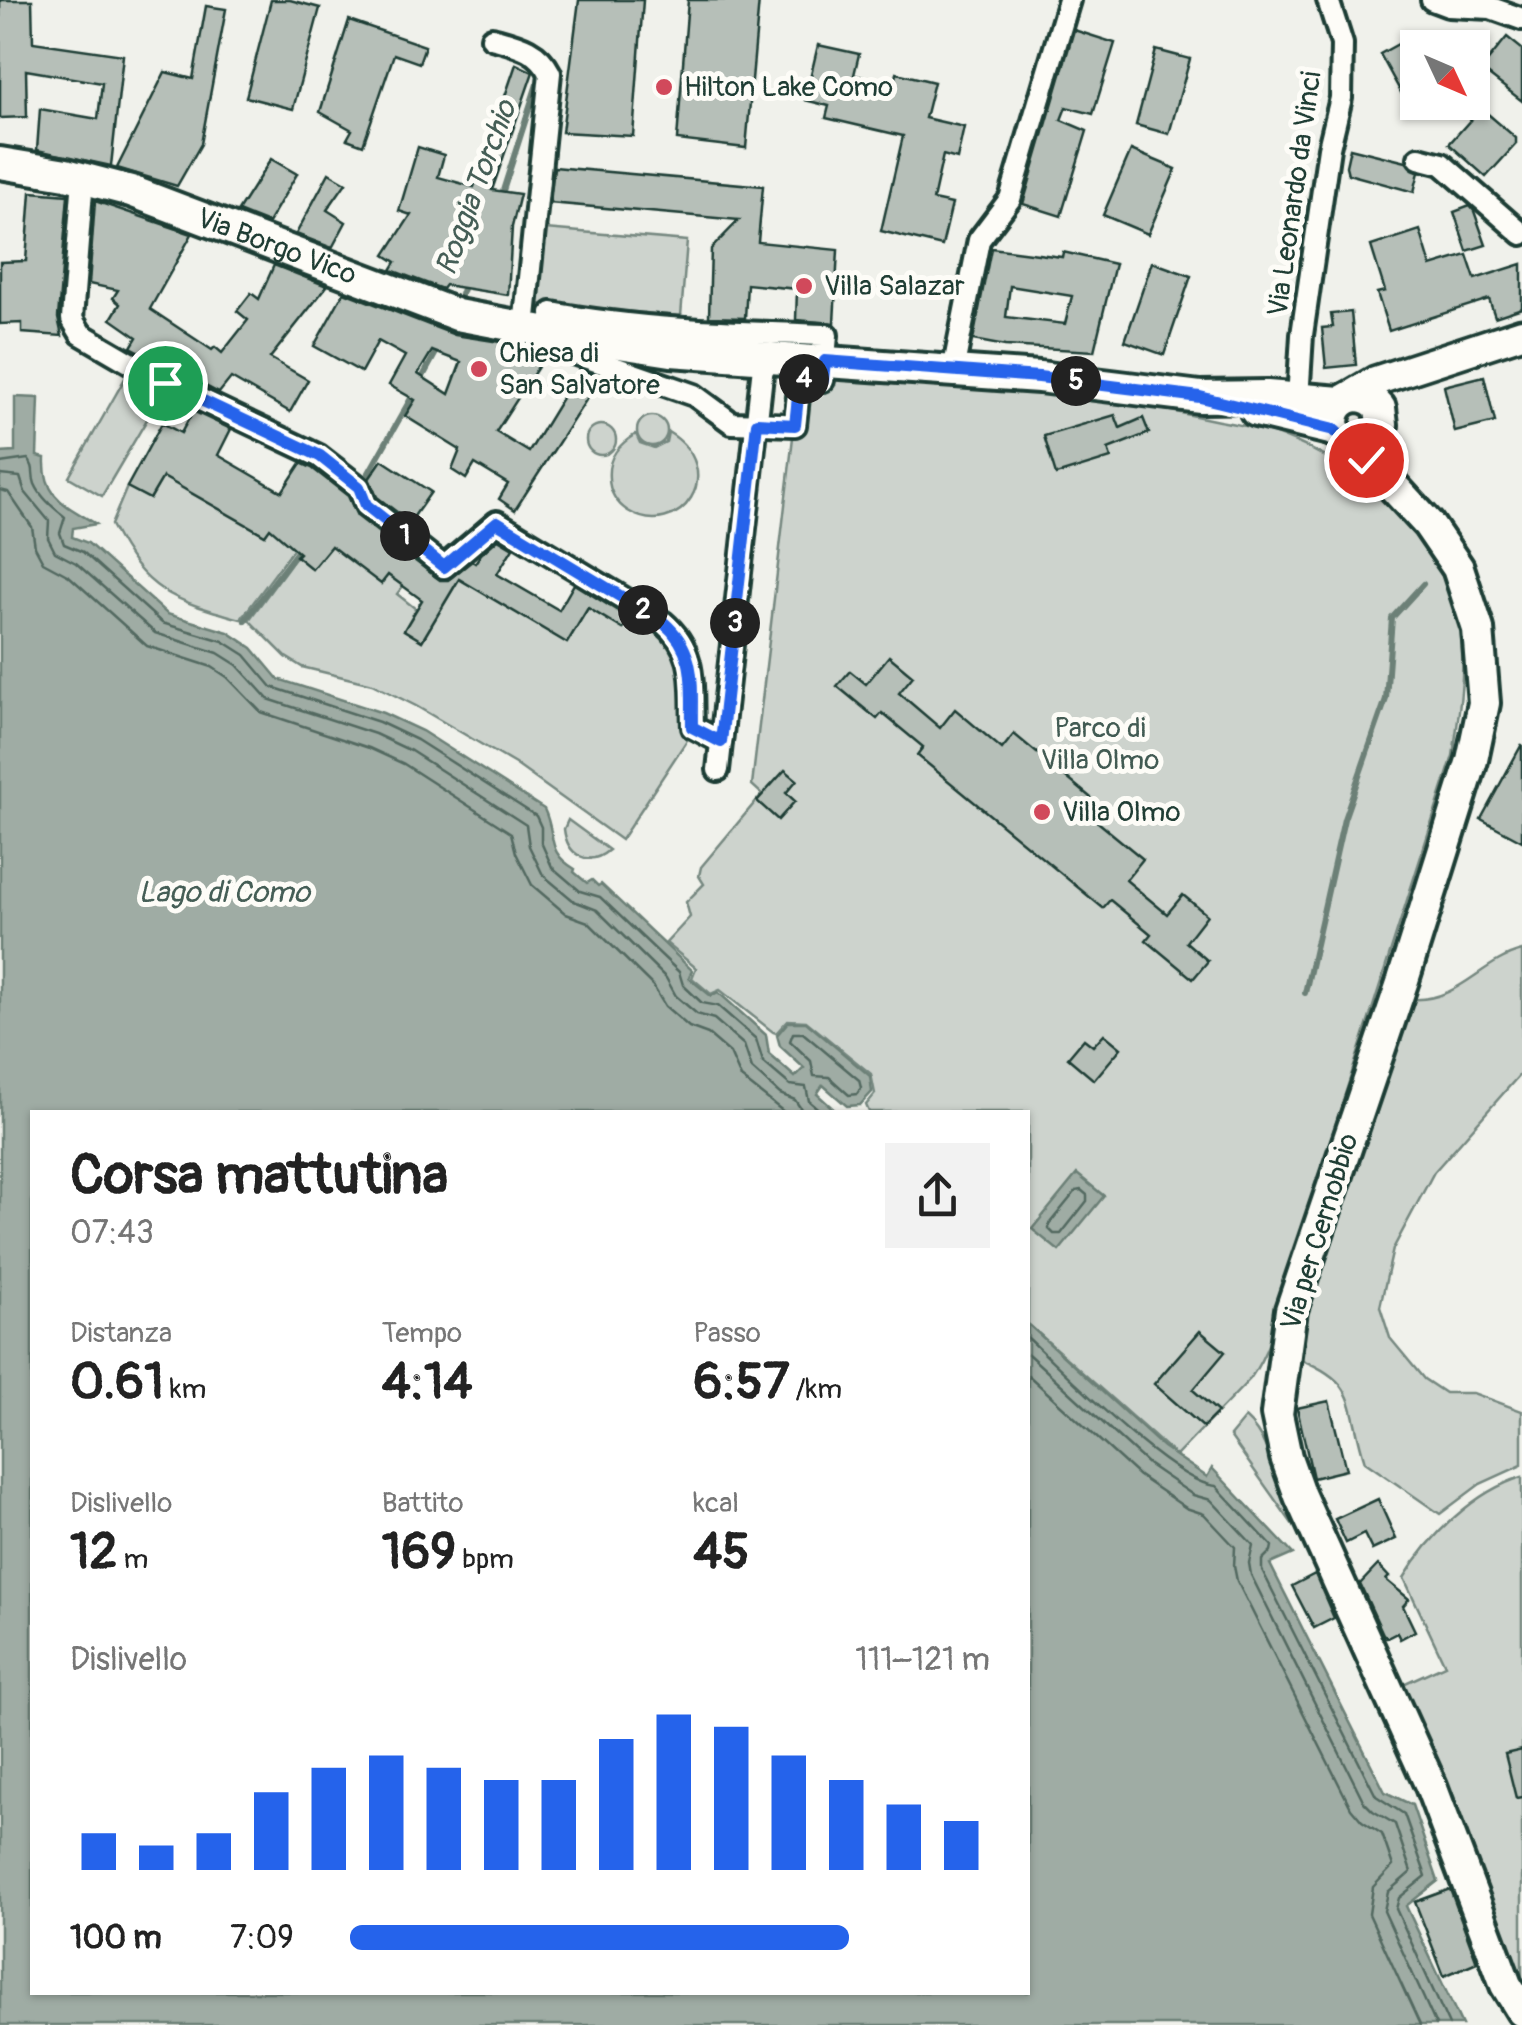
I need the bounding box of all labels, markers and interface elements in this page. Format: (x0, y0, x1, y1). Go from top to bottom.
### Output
north arrow (1400, 30, 1490, 120)
map controls (1400, 30, 1490, 120)
street label: Via Leonardo da Vinci (1260, 69, 1330, 319)
place label: Hilton Lake Como (684, 70, 893, 105)
marker: Hilton Lake Como (653, 76, 675, 98)
water label: Roggia Torchio (427, 94, 525, 280)
street label: Via Borgo Vico (192, 200, 361, 293)
place label: Villa Salazar (824, 269, 965, 304)
marker: Villa Salazar (793, 275, 815, 297)
place label: Chiesa di San Salvatore (499, 336, 660, 403)
pin (123, 341, 208, 426)
pin: 4 (779, 354, 829, 404)
icon: arrive (138, 356, 193, 411)
pin: 5 (1051, 356, 1101, 406)
marker: Chiesa di San Salvatore (468, 358, 490, 380)
text: 4 (796, 361, 812, 396)
text: 5 (1068, 363, 1084, 398)
pin (1324, 418, 1409, 503)
icon: check (1339, 433, 1394, 488)
pin: 1 (380, 511, 430, 561)
text: 1 (400, 518, 410, 553)
pin: 2 (618, 585, 668, 635)
text: 2 (635, 592, 651, 627)
pin: 3 (710, 598, 760, 648)
text: 3 (727, 605, 743, 640)
park label: Parco di Villa Olmo (1041, 711, 1159, 778)
place label: Villa Olmo (1062, 795, 1181, 830)
marker: Villa Olmo (1031, 801, 1053, 823)
water label: Lago di Como (138, 874, 312, 911)
street label: Via per Cernobbio (1273, 1129, 1367, 1335)
text: Corsa mattutina (70, 1141, 448, 1210)
button: share (885, 1143, 990, 1248)
text: 07:43 (70, 1213, 154, 1253)
text: Distanza (70, 1316, 172, 1351)
text: Tempo (382, 1316, 462, 1351)
text: Passo (693, 1316, 761, 1351)
text: 0.61 (70, 1351, 164, 1414)
text: 4:14 (382, 1351, 473, 1414)
text: 6:57 (693, 1351, 789, 1414)
text: km (164, 1372, 206, 1407)
text: /km (789, 1372, 842, 1407)
text: Dislivello (70, 1486, 172, 1521)
text: Battito (382, 1486, 464, 1521)
text: kcal (693, 1486, 739, 1521)
text: 12 (70, 1521, 118, 1584)
text: 169 (382, 1521, 456, 1584)
text: 45 (693, 1521, 749, 1584)
text: m (118, 1542, 148, 1577)
text: bpm (456, 1542, 514, 1577)
text: Dislivello (70, 1640, 187, 1680)
text: 111–121 m (855, 1640, 990, 1680)
text: 100 m (70, 1918, 162, 1958)
text: 7:09 (230, 1918, 294, 1958)

